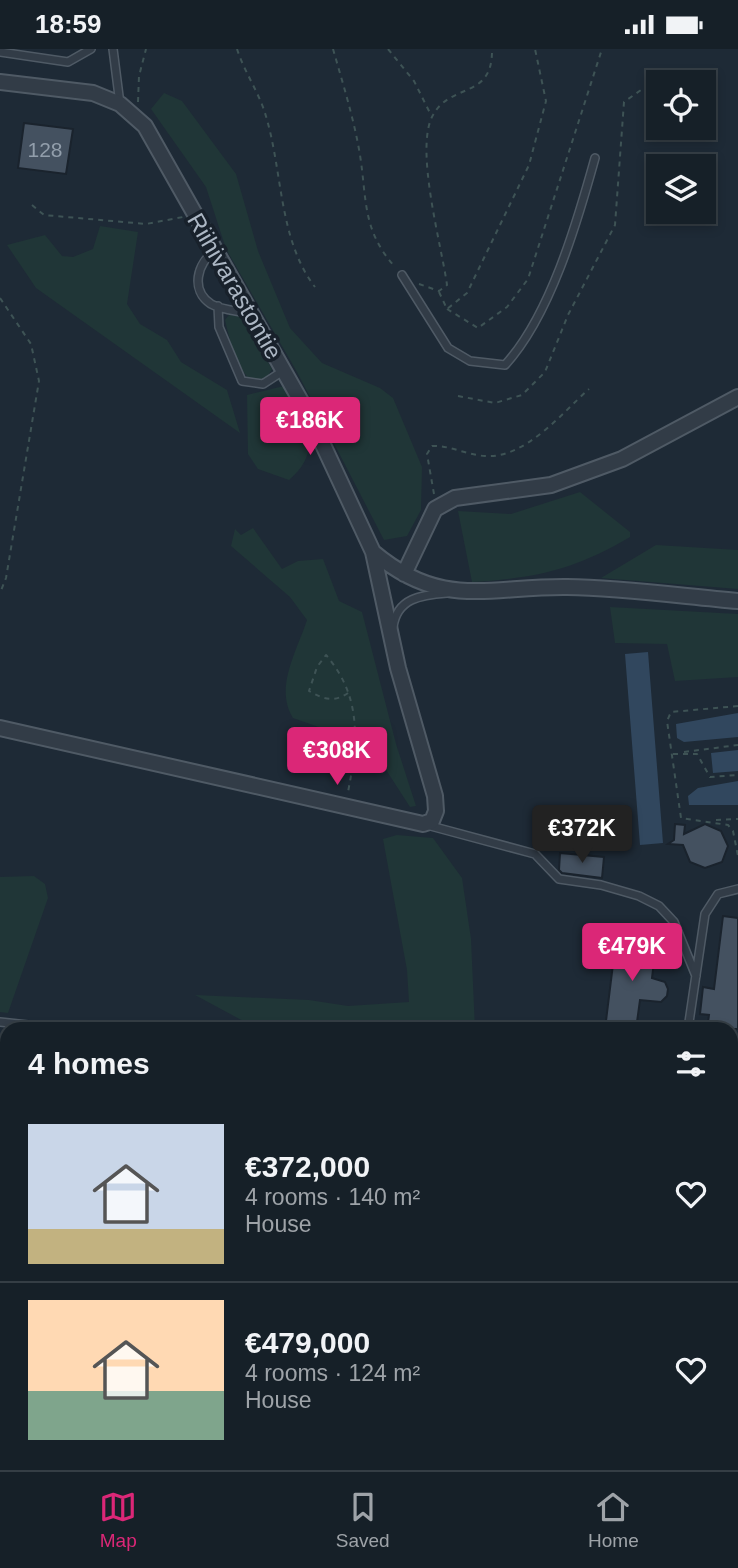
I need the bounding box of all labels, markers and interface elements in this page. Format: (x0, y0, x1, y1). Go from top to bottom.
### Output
text: 18:59 (35, 9, 102, 39)
map controls (646, 70, 716, 224)
button: locate (646, 70, 716, 140)
house number: 128 (27, 138, 63, 161)
button: layers (646, 154, 716, 224)
street label: Riihivarastontie (182, 208, 288, 364)
pin: €186K (261, 397, 359, 457)
text: €186K (276, 407, 344, 433)
pin: €308K (288, 727, 386, 787)
text: €308K (303, 737, 371, 763)
pin: €372K (533, 805, 631, 865)
text: €372K (548, 815, 616, 841)
pin: €479K (583, 923, 681, 983)
text: €479K (598, 933, 666, 959)
icon: filters (672, 1045, 710, 1083)
text: 4 homes (28, 1047, 150, 1080)
text: €372,000 (245, 1150, 370, 1183)
icon: home (84, 1152, 168, 1236)
icon: heart (672, 1175, 710, 1213)
text: 4 rooms · 140 m² (245, 1184, 420, 1210)
text: House (245, 1211, 311, 1237)
text: €479,000 (245, 1326, 370, 1359)
icon: home (84, 1328, 168, 1412)
icon: heart (672, 1351, 710, 1389)
text: 4 rooms · 124 m² (245, 1360, 420, 1386)
text: House (245, 1387, 311, 1413)
tab: Map (99, 1488, 137, 1552)
tab: Saved (336, 1488, 390, 1552)
tab: Home (588, 1488, 639, 1552)

